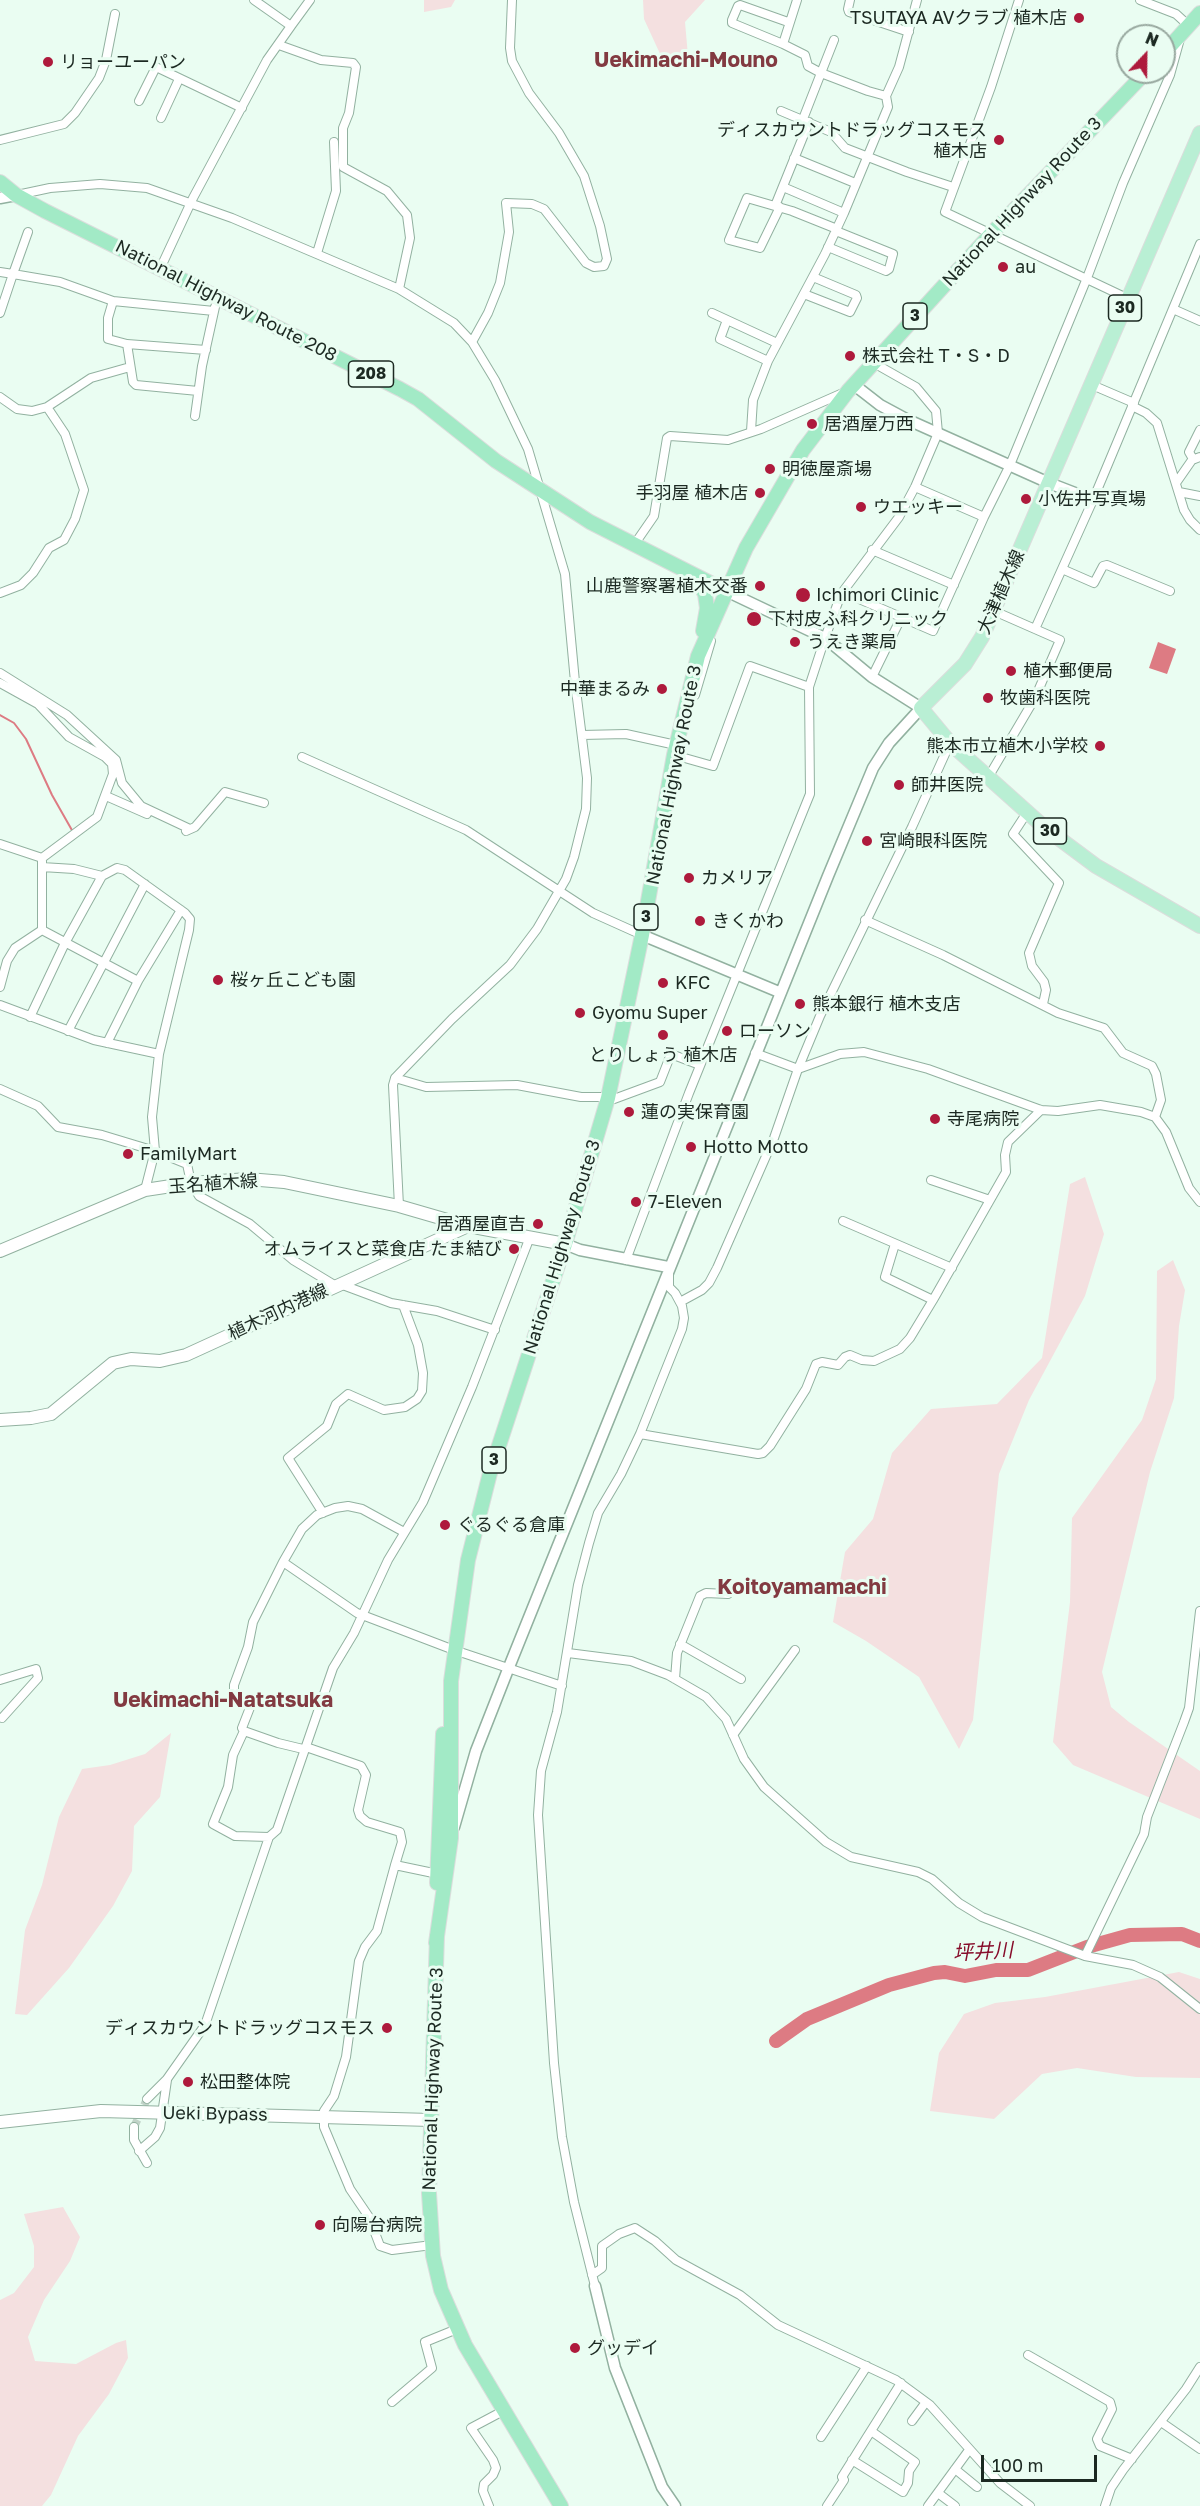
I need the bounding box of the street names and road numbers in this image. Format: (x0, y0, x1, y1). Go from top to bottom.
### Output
street label: National Highway Route 3 (938, 113, 1106, 291)
street label: National Highway Route 208 (112, 236, 340, 366)
road number: 30 (1108, 295, 1142, 321)
road number: 3 (903, 303, 927, 329)
road number: 208 (348, 361, 394, 387)
street label: 大津植木線 (973, 546, 1029, 638)
street label: National Highway Route 3 (642, 663, 706, 887)
road number: 30 (1034, 818, 1066, 844)
road number: 3 (634, 904, 658, 930)
street label: National Highway Route 3 (519, 1137, 605, 1357)
street label: 玉名植木線 (167, 1170, 259, 1198)
street label: 植木河内港線 (224, 1279, 332, 1345)
road number: 3 (482, 1447, 506, 1473)
street label: National Highway Route 3 (418, 1967, 448, 2191)
street label: Ueki Bypass (162, 2102, 268, 2126)

